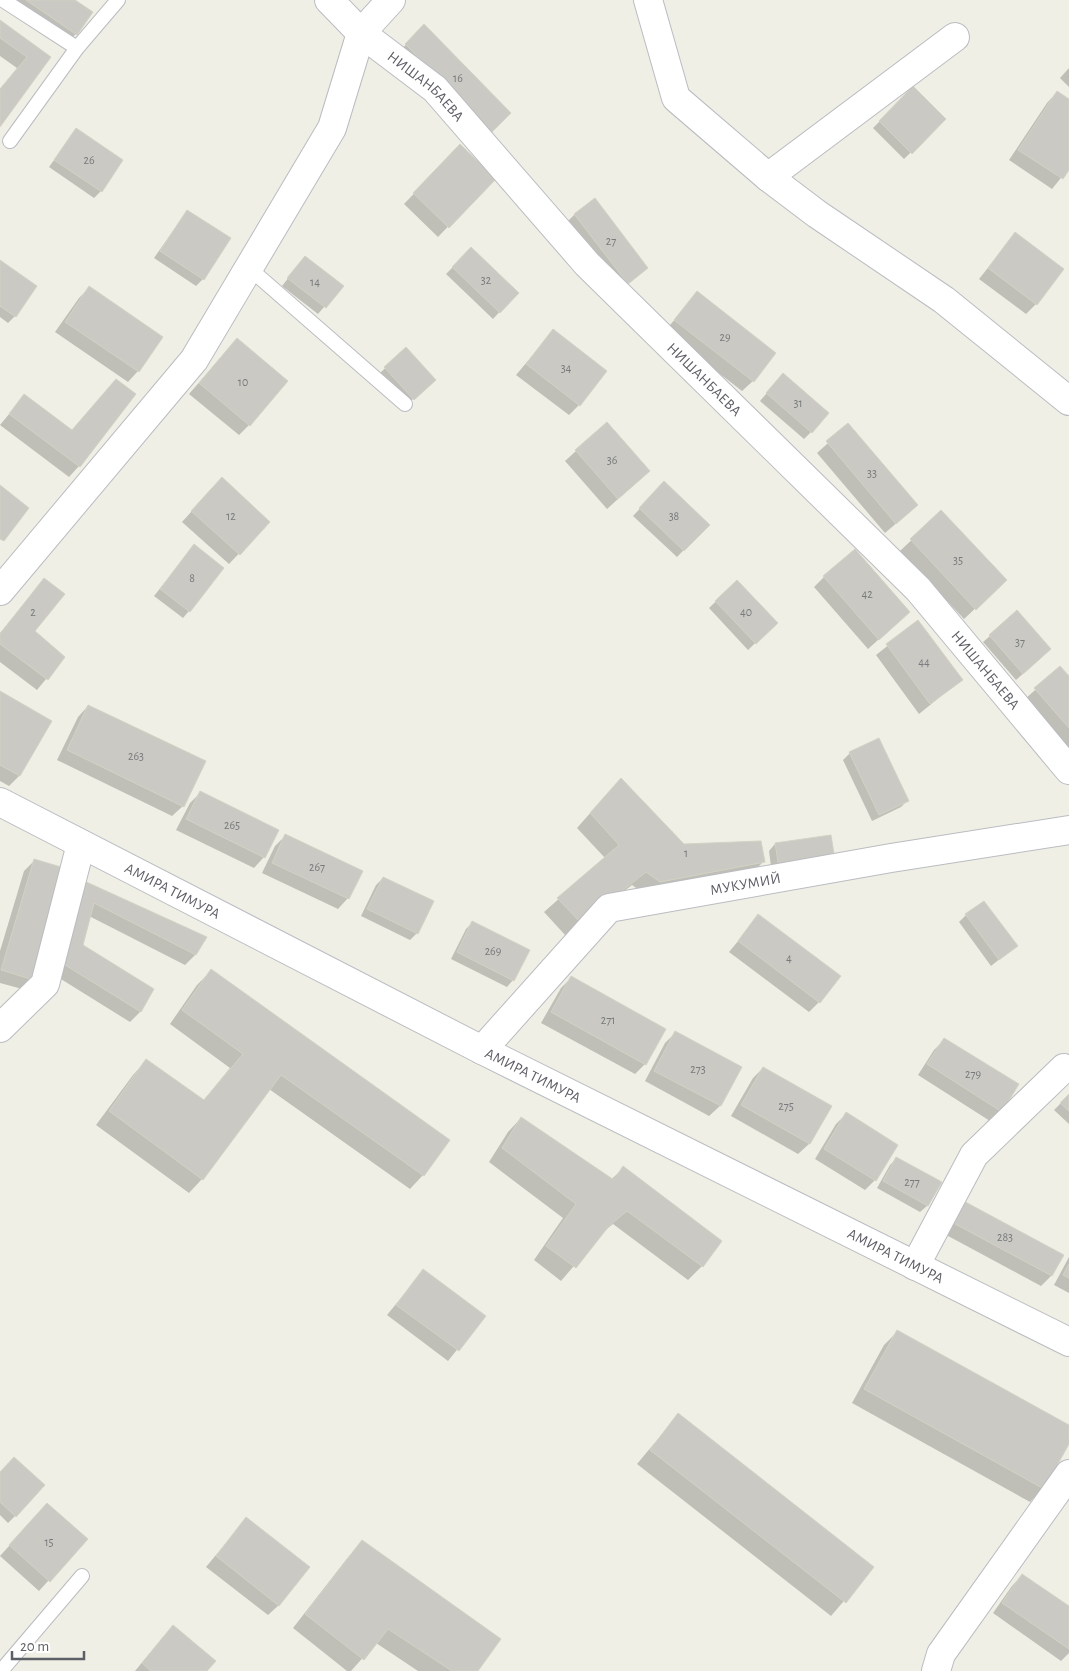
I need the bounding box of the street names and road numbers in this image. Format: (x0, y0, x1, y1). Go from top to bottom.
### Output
street label: НИШАНБАЕВА (385, 48, 467, 124)
street label: НИШАНБАЕВА (664, 340, 744, 419)
street label: НИШАНБАЕВА (949, 628, 1023, 712)
street label: АМИРА ТИМУРА (122, 860, 223, 922)
street label: МУКУМИЙ (709, 870, 782, 897)
street label: АМИРА ТИМУРА (483, 1045, 583, 1106)
street label: АМИРА ТИМУРА (845, 1226, 946, 1286)

